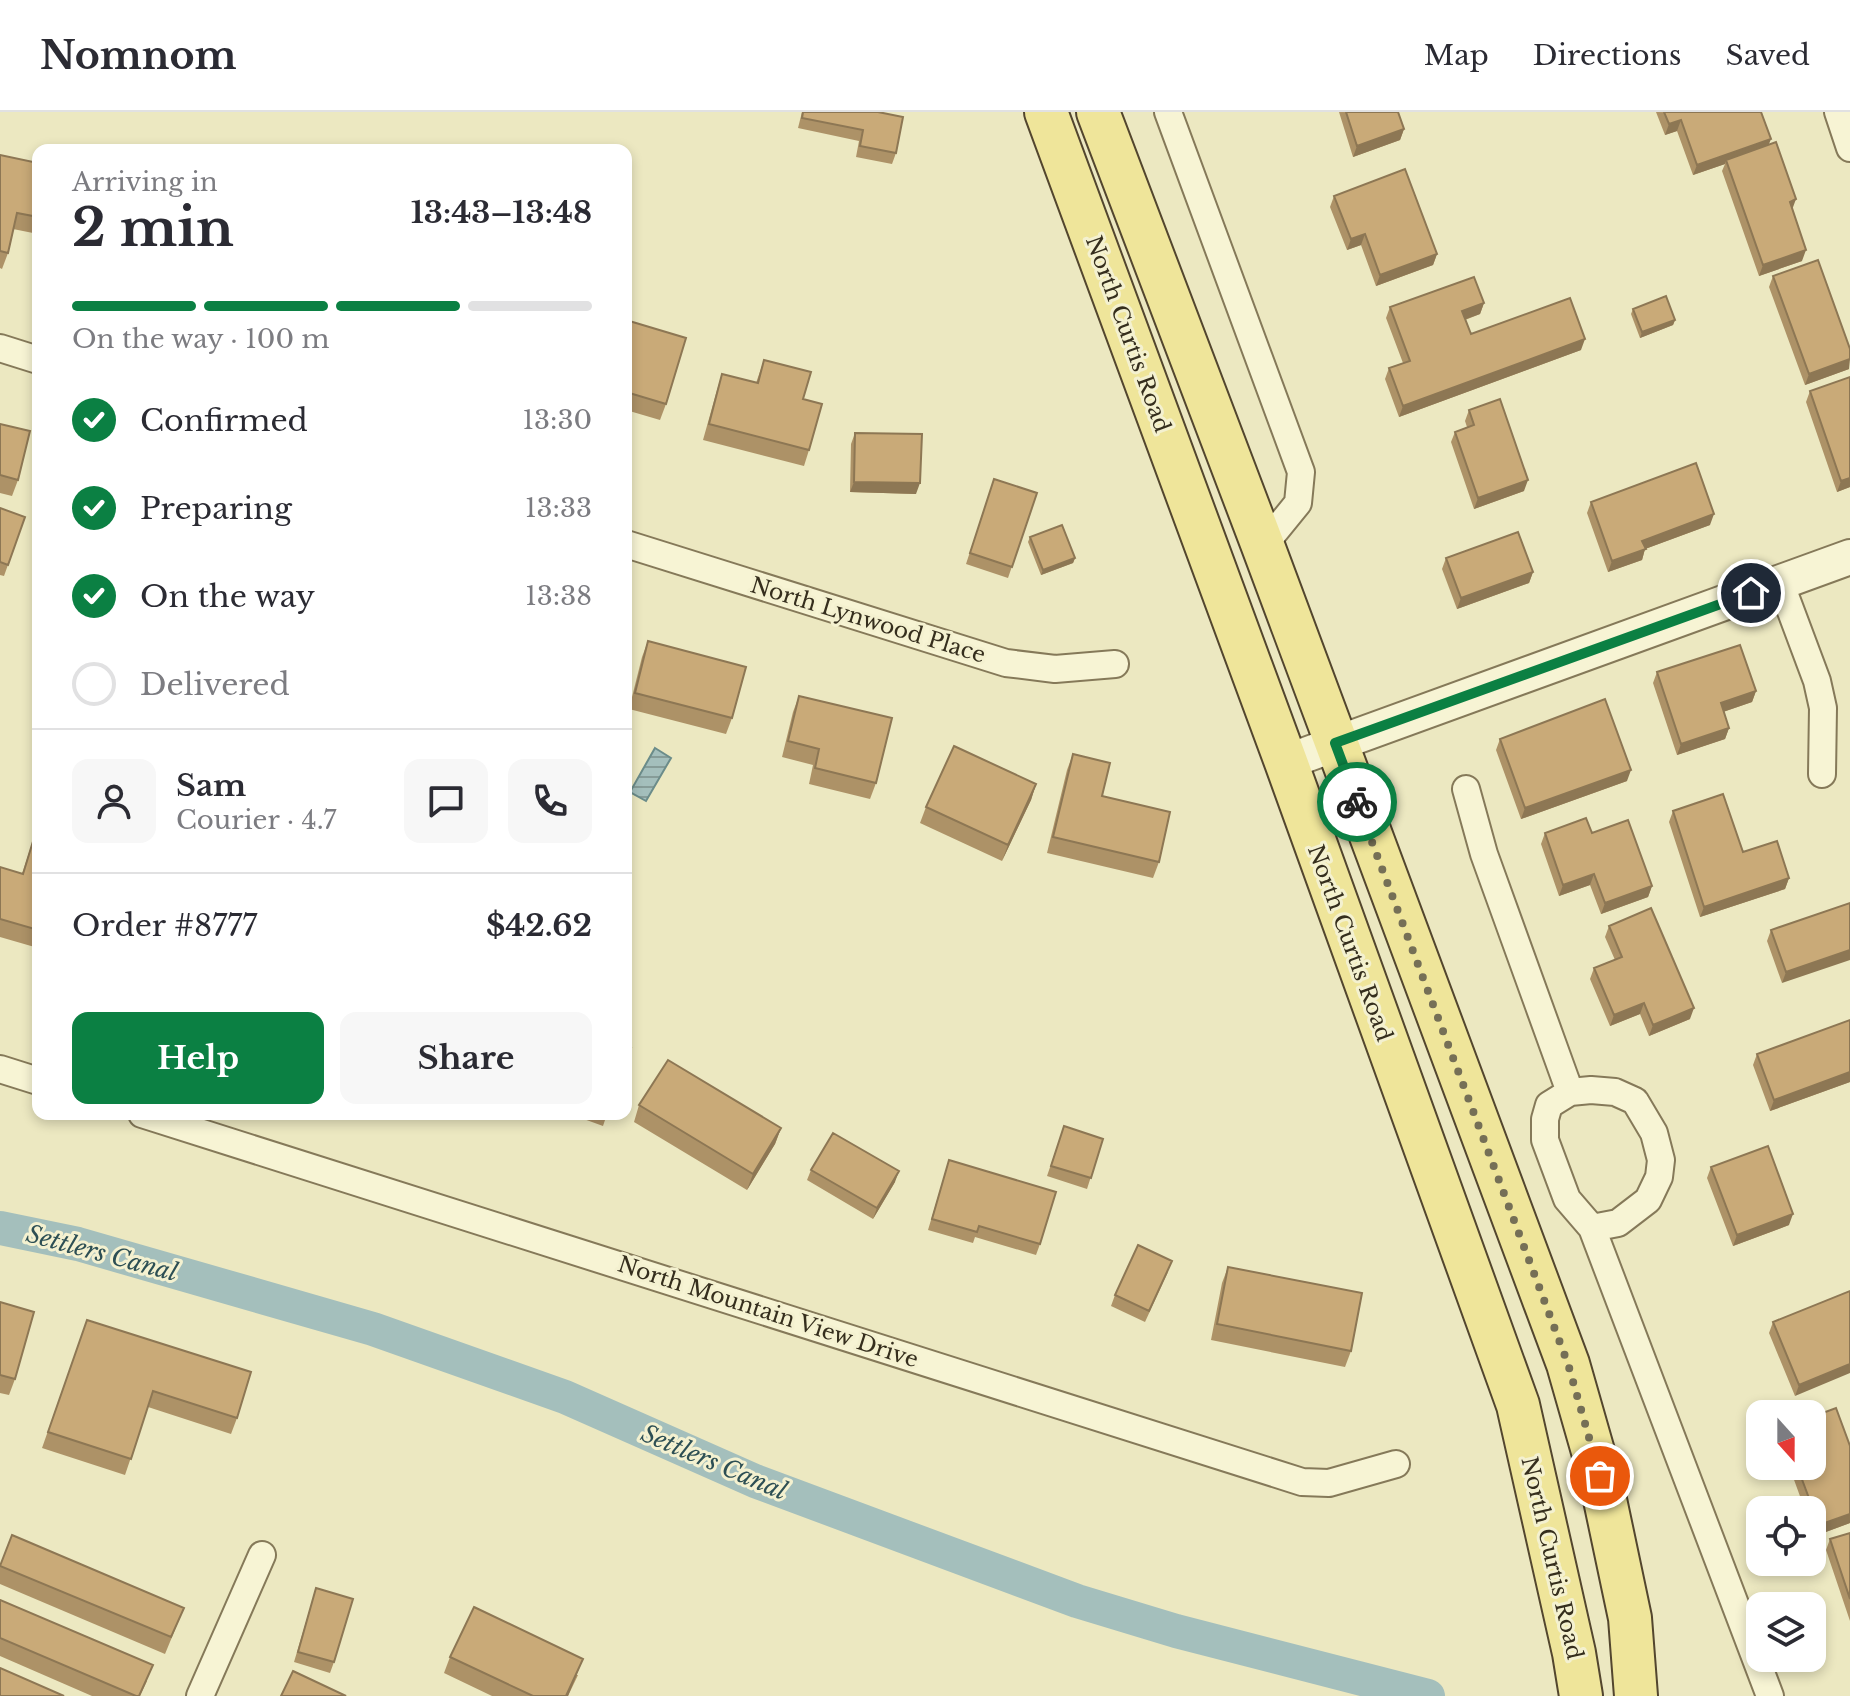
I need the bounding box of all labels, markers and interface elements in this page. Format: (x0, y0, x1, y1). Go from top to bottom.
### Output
text: Nomnom (40, 32, 237, 79)
text: Map (1424, 38, 1489, 73)
text: Directions (1533, 38, 1682, 73)
text: Saved (1726, 38, 1810, 73)
text: Arriving in (72, 166, 218, 198)
text: 13:43–13:48 (411, 194, 592, 231)
text: 2 min (72, 196, 234, 260)
street label: North Curtis Road (1080, 232, 1176, 436)
text: On the way · 100 m (72, 323, 329, 355)
icon: check (72, 398, 116, 442)
text: Confirmed (140, 402, 308, 439)
text: 13:30 (522, 404, 592, 436)
icon: check (72, 486, 116, 530)
text: Preparing (140, 490, 292, 527)
text: 13:33 (525, 492, 592, 524)
pin (1717, 559, 1785, 627)
street label: North Lynwood Place (747, 571, 989, 669)
icon: home (1729, 571, 1773, 615)
icon: check (72, 574, 116, 618)
text: On the way (140, 578, 315, 615)
text: 13:38 (525, 580, 592, 612)
text: Delivered (140, 666, 290, 703)
button: person (72, 759, 156, 843)
button: chat (404, 759, 488, 843)
button: phone (508, 759, 592, 843)
courier (1317, 762, 1397, 842)
text: Sam (176, 767, 246, 804)
icon: bike (1335, 780, 1379, 824)
text: Courier · 4.7 (176, 804, 336, 836)
street label: North Curtis Road (1302, 841, 1398, 1045)
text: Order #8777 (72, 907, 257, 944)
text: $42.62 (486, 907, 592, 944)
button: Help (72, 1012, 324, 1104)
button: Share (340, 1012, 592, 1104)
water label: Settlers Canal (23, 1219, 181, 1287)
street label: North Mountain View Drive (614, 1251, 922, 1373)
north arrow (1746, 1400, 1826, 1480)
map controls (1746, 1400, 1826, 1672)
water label: Settlers Canal (637, 1418, 792, 1506)
pin (1566, 1442, 1634, 1510)
street label: North Curtis Road (1516, 1454, 1589, 1662)
icon: bag (1578, 1454, 1622, 1498)
button: locate (1746, 1496, 1826, 1576)
button: layers (1746, 1592, 1826, 1672)

